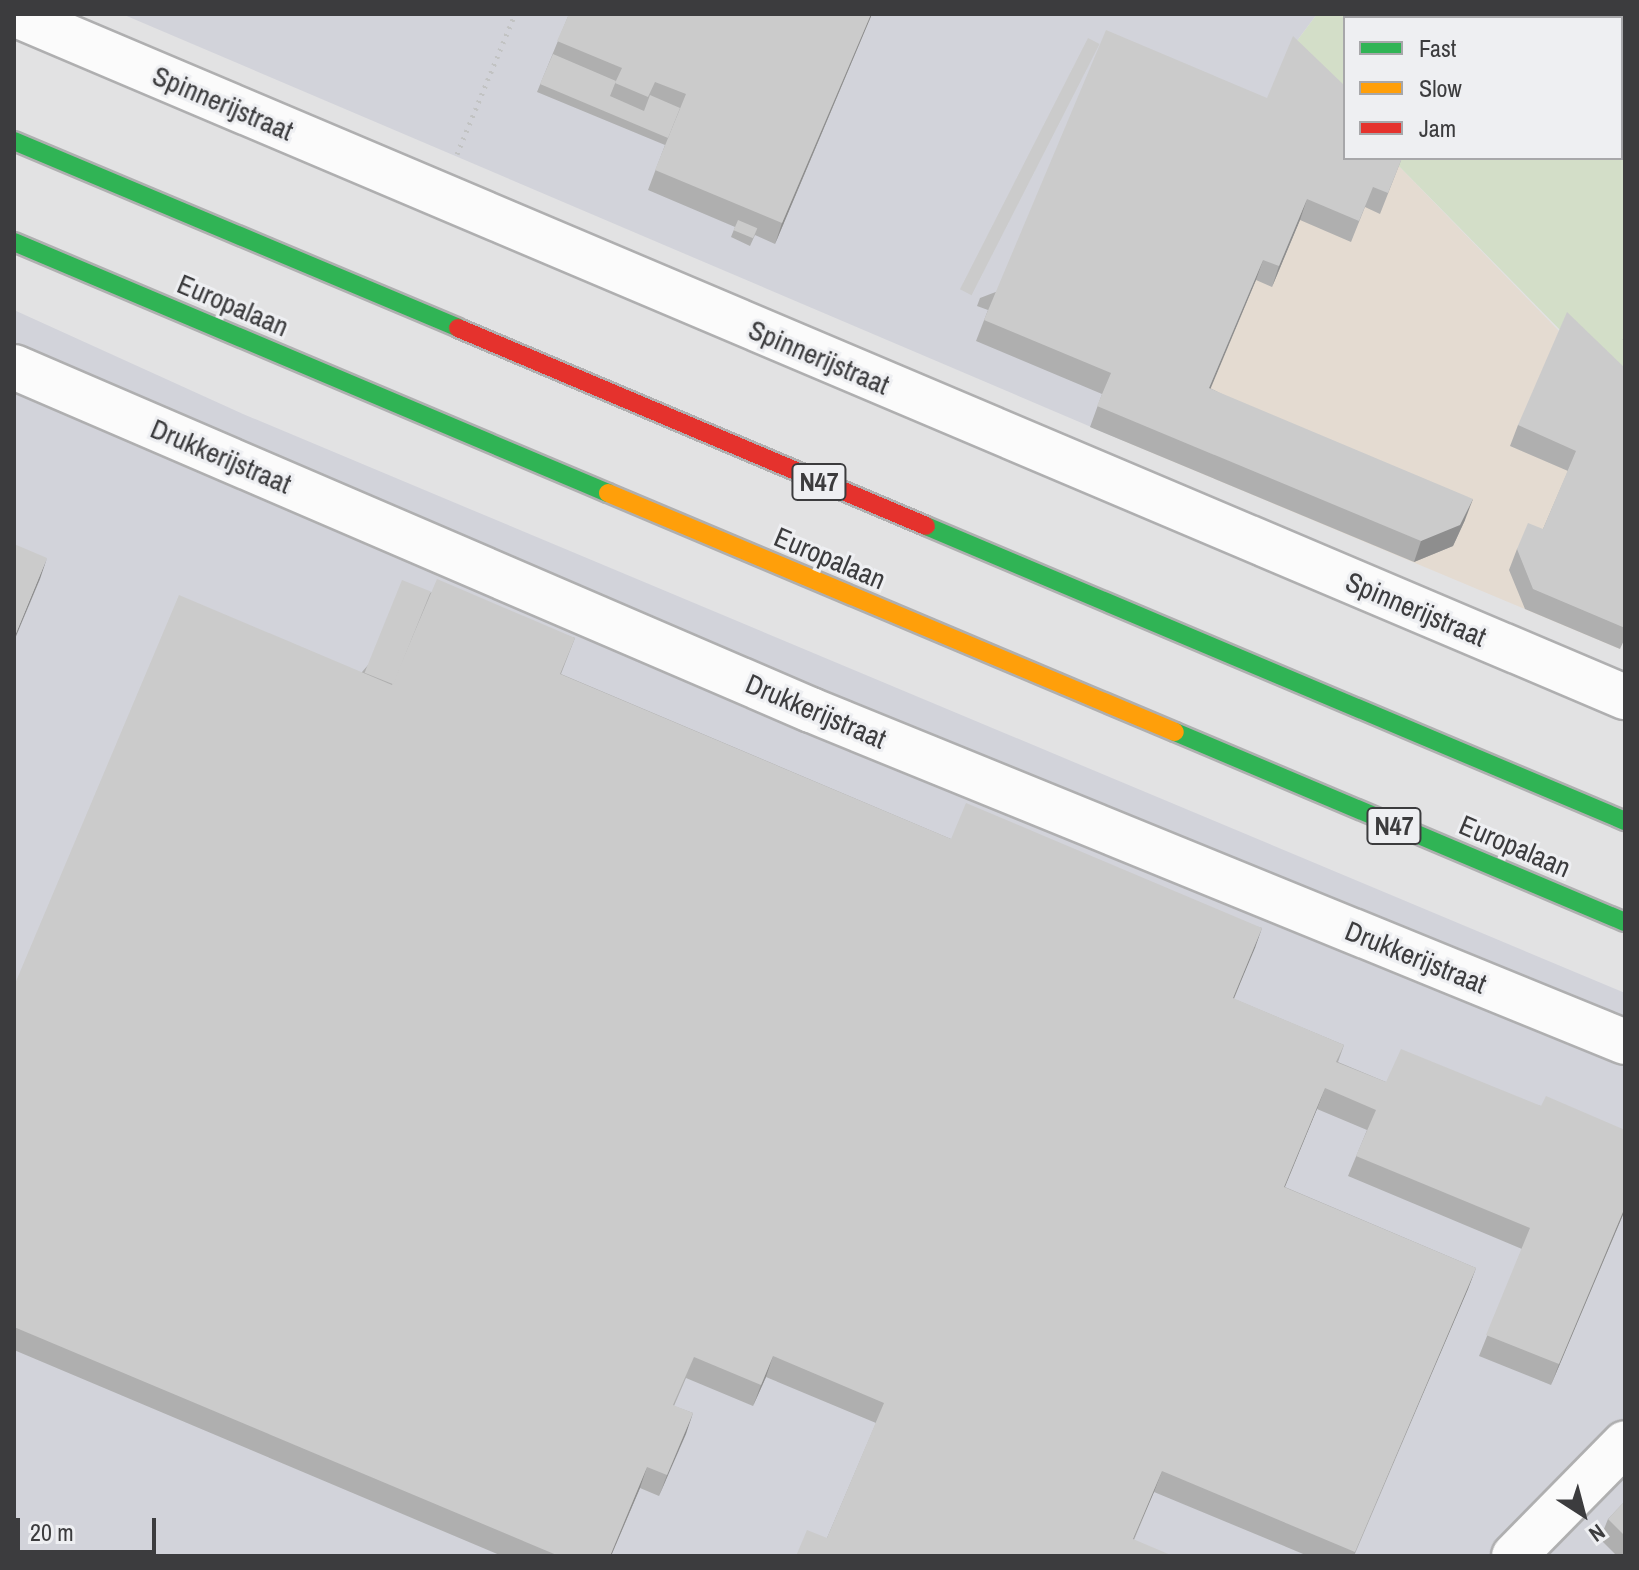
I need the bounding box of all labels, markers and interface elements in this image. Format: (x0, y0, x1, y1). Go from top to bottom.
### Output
legend (1343, 16, 1623, 160)
text: Fast (1419, 32, 1456, 64)
street label: Spinnerijstraat (148, 58, 298, 148)
text: Slow (1419, 72, 1462, 104)
text: Jam (1419, 112, 1456, 144)
street label: Europalaan (172, 267, 294, 343)
street label: Spinnerijstraat (744, 312, 894, 402)
street label: Drukkerijstraat (146, 411, 296, 501)
road number: N47 (791, 460, 847, 504)
street label: Europalaan (769, 520, 891, 596)
street label: Spinnerijstraat (1341, 564, 1491, 654)
street label: Drukkerijstraat (741, 666, 891, 756)
road number: N47 (1366, 804, 1422, 848)
street label: Europalaan (1454, 808, 1576, 884)
street label: Drukkerijstraat (1341, 913, 1491, 1001)
north arrow (1543, 1474, 1623, 1554)
scale bar (20, 1502, 160, 1552)
text: 20 m (30, 1516, 74, 1548)
text: N (1583, 1517, 1611, 1549)

